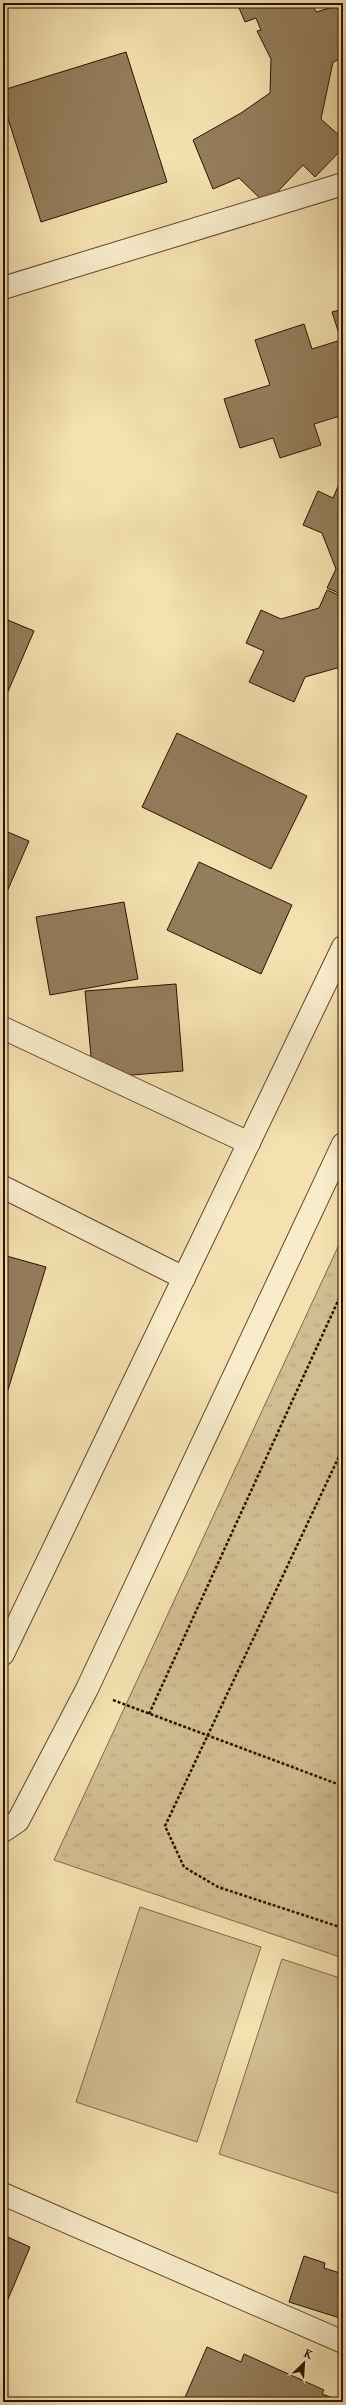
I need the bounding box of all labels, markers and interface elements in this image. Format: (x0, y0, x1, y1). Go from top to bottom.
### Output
north arrow (284, 2343, 324, 2383)
text: K (302, 2347, 315, 2362)

